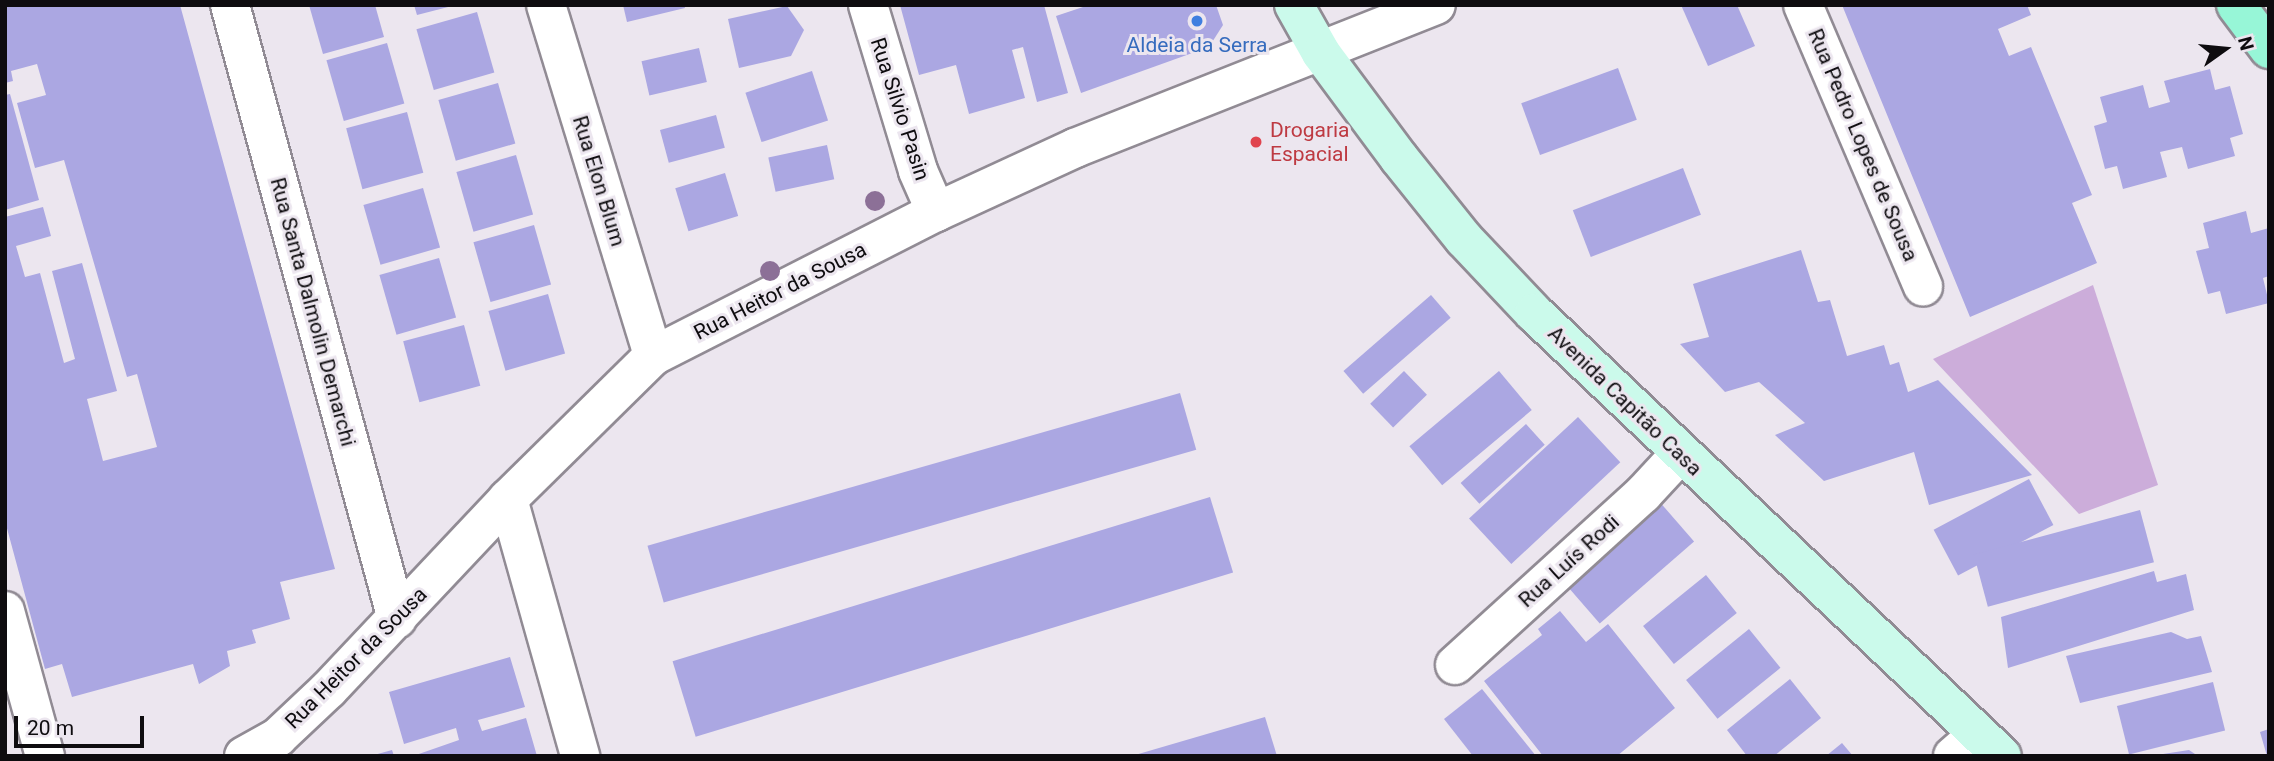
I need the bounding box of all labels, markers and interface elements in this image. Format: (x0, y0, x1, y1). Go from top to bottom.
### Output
marker: Aldeia da Serra (1189, 13, 1205, 29)
north arrow (2190, 14, 2260, 84)
street label: Rua Pedro Lopes de Sousa (1803, 25, 1923, 265)
place label: Aldeia da Serra (1127, 32, 1267, 58)
text: N (2233, 34, 2259, 53)
street label: Rua Silvio Pasin (865, 35, 935, 183)
street label: Rua Elon Blum (567, 113, 631, 249)
place label: Drogaria Espacial (1270, 117, 1350, 167)
marker: Drogaria Espacial (1248, 134, 1264, 150)
street label: Rua Santa Dalmolin Demarchi (265, 175, 361, 449)
street label: Rua Heitor da Sousa (690, 237, 870, 345)
street label: Avenida Capitão Casa (1543, 321, 1707, 481)
street label: Rua Luís Rodi (1513, 509, 1625, 613)
street label: Rua Heitor da Sousa (280, 582, 432, 734)
scale bar (18, 702, 147, 746)
text: 20 m (27, 716, 74, 740)

